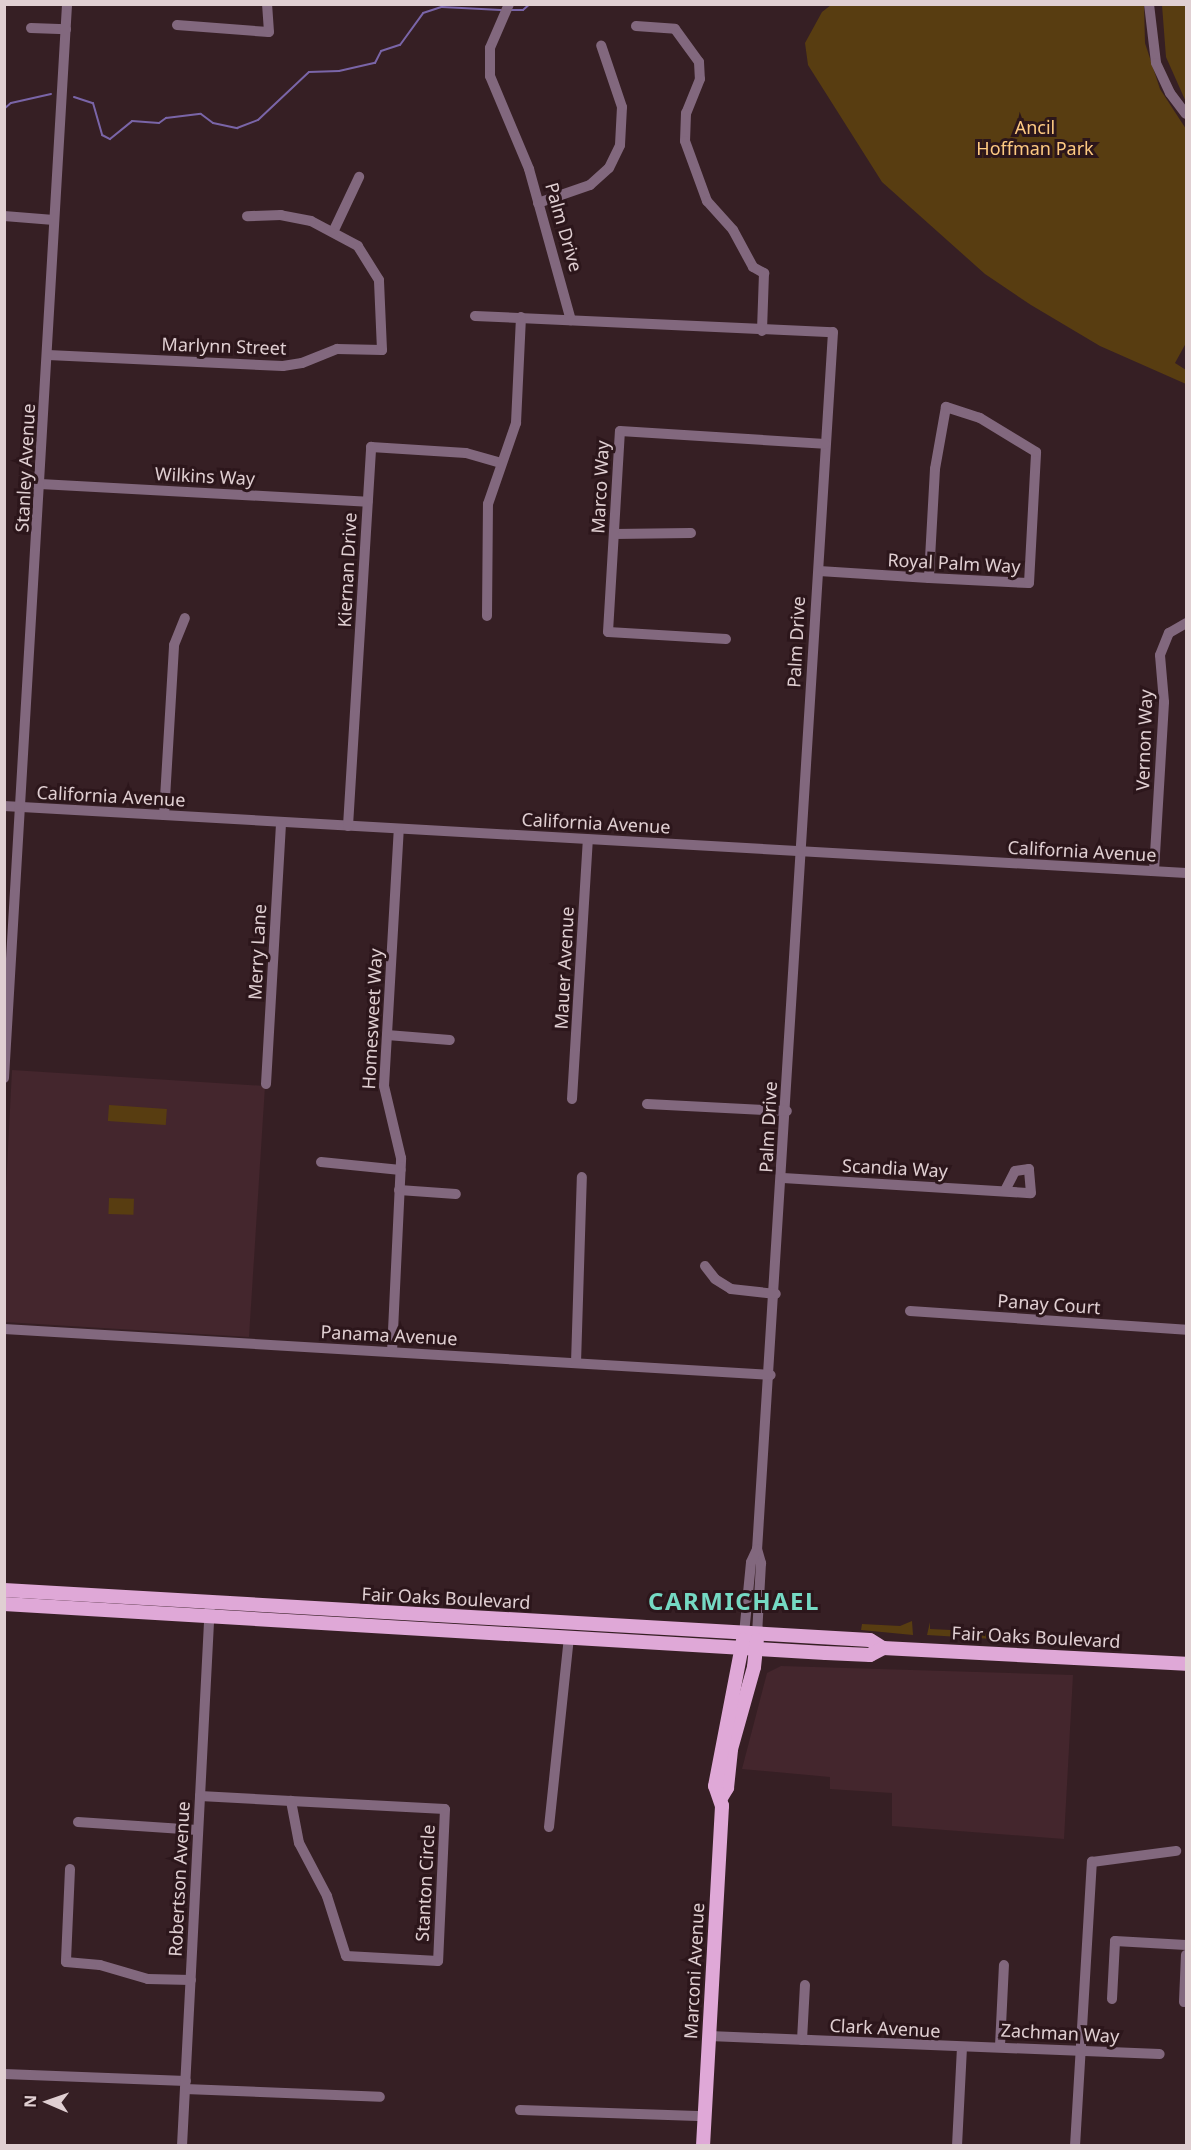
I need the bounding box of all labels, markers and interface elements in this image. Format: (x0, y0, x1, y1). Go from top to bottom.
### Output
park label: Ancil Hoffman Park (976, 117, 1094, 160)
street label: Palm Drive (541, 180, 587, 274)
street label: Marlynn Street (161, 333, 287, 359)
street label: Stanley Avenue (11, 403, 39, 533)
street label: Marco Way (587, 440, 613, 534)
street label: Wilkins Way (154, 463, 256, 489)
street label: Kiernan Drive (333, 512, 361, 628)
street label: Royal Palm Way (887, 549, 1021, 577)
street label: Palm Drive (783, 596, 809, 688)
street label: Vernon Way (1131, 689, 1157, 791)
street label: California Avenue (36, 781, 186, 811)
street label: California Avenue (521, 808, 671, 838)
street label: California Avenue (1007, 836, 1157, 866)
street label: Merry Lane (244, 903, 270, 1001)
street label: Mauer Avenue (550, 906, 578, 1030)
street label: Homesweet Way (358, 948, 386, 1090)
street label: Palm Drive (755, 1081, 781, 1173)
street label: Scandia Way (842, 1154, 948, 1182)
street label: Panay Court (997, 1290, 1101, 1318)
street label: Panama Avenue (320, 1321, 458, 1349)
street label: Fair Oaks Boulevard (361, 1583, 531, 1613)
district label: CARMICHAEL (648, 1587, 820, 1615)
street label: Fair Oaks Boulevard (951, 1622, 1121, 1652)
street label: Robertson Avenue (164, 1801, 194, 1957)
street label: Stanton Circle (411, 1824, 439, 1942)
street label: Marconi Avenue (680, 1902, 708, 2040)
street label: Clark Avenue (829, 2014, 941, 2042)
street label: Zachman Way (1000, 2019, 1120, 2047)
north arrow (18, 2072, 78, 2132)
text: N (19, 2094, 41, 2108)

